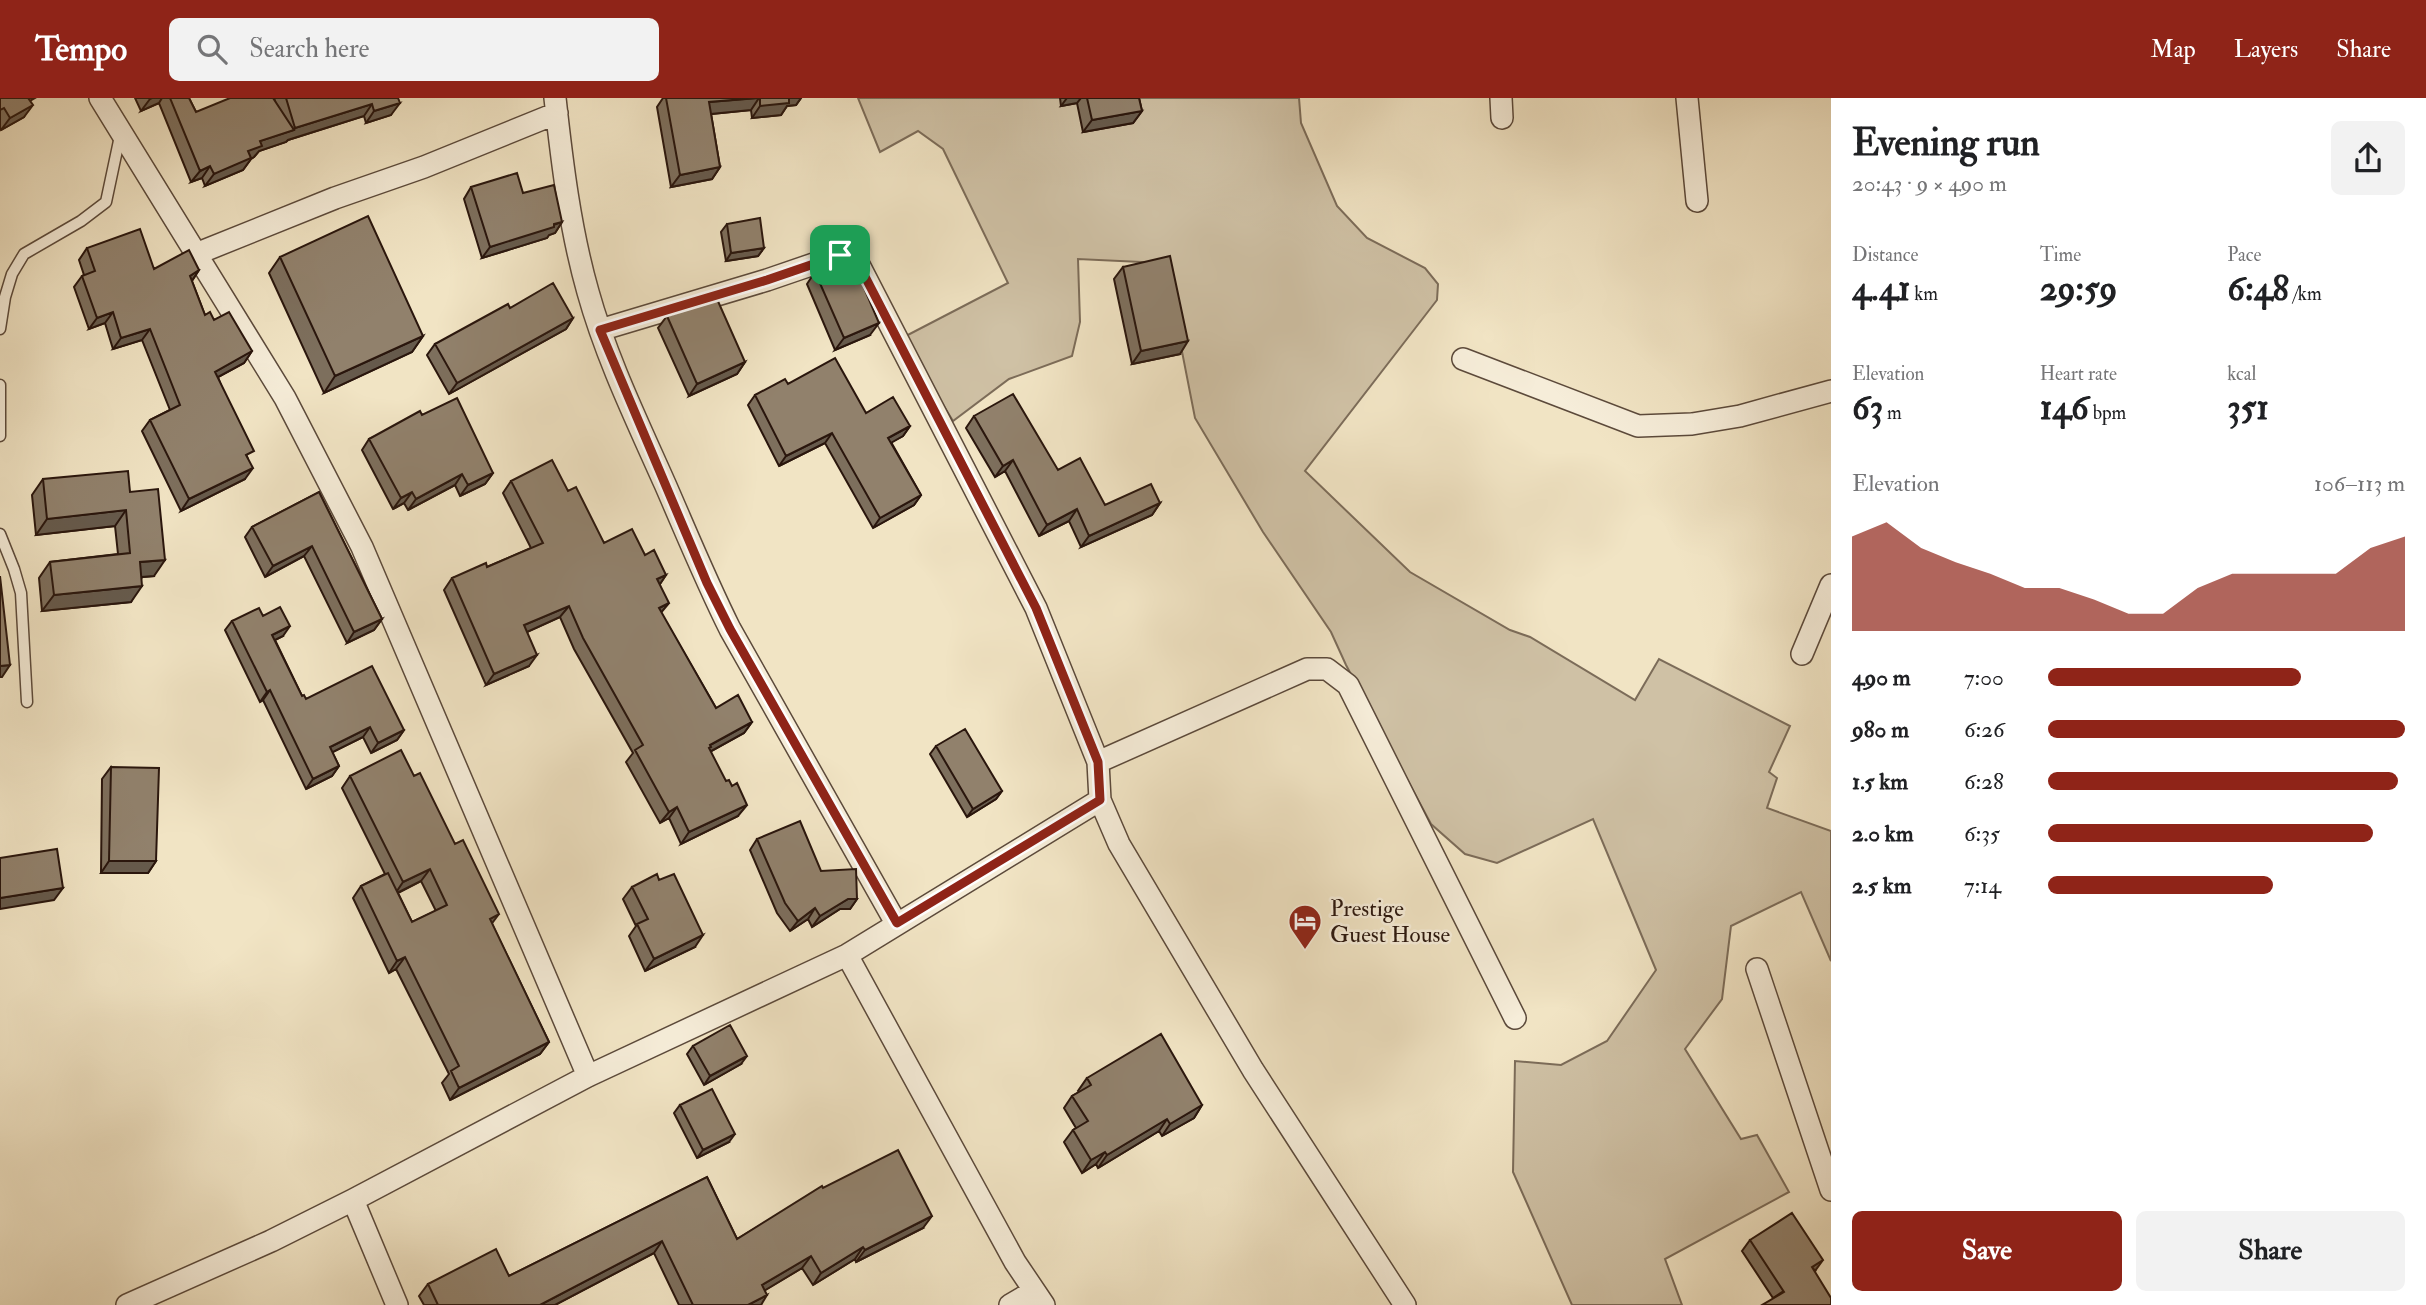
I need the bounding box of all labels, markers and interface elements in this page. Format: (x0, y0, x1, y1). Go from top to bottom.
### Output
search box (169, 18, 659, 81)
text: Tempo (35, 29, 127, 70)
icon: search (193, 30, 231, 68)
text: Search here (249, 33, 369, 65)
text: Map (2151, 34, 2196, 65)
text: Layers (2234, 34, 2298, 65)
text: Share (2336, 34, 2391, 65)
text: Evening run (1852, 119, 2040, 167)
button: share (2331, 121, 2405, 195)
text: 20:43 · 9 × 490 m (1852, 169, 2007, 198)
pin (810, 225, 870, 285)
icon: arrive (821, 236, 859, 274)
text: Distance (1852, 243, 1918, 267)
text: Time (2040, 243, 2081, 267)
text: Pace (2227, 243, 2261, 267)
text: 4.41 (1852, 267, 1910, 311)
text: 29:59 (2040, 267, 2117, 311)
text: 6:48 (2227, 267, 2289, 311)
text: km (1910, 282, 1938, 306)
text: /km (2289, 282, 2322, 306)
text: Elevation (1852, 362, 1924, 386)
text: Heart rate (2040, 362, 2117, 386)
text: kcal (2227, 362, 2256, 386)
text: 63 (1852, 386, 1883, 430)
text: 146 (2040, 386, 2089, 430)
text: 351 (2227, 386, 2269, 430)
text: m (1883, 401, 1902, 425)
text: bpm (2089, 401, 2126, 425)
text: Elevation (1852, 469, 1940, 498)
text: 106–113 m (2314, 469, 2405, 498)
text: 490 m (1852, 663, 1911, 692)
text: 7:00 (1964, 663, 2004, 692)
text: 980 m (1852, 715, 1909, 744)
text: 6:26 (1964, 715, 2005, 744)
text: 1.5 km (1852, 767, 1908, 796)
text: 6:28 (1964, 767, 2004, 796)
text: 2.0 km (1852, 819, 1914, 848)
text: 6:35 (1964, 819, 2000, 848)
text: 2.5 km (1852, 871, 1912, 900)
text: 7:14 (1964, 871, 2001, 900)
place label: Prestige Guest House (1330, 894, 1450, 949)
hotel icon: Prestige Guest House (1286, 902, 1324, 951)
button: Save (1852, 1211, 2122, 1291)
button: Share (2136, 1211, 2405, 1291)

